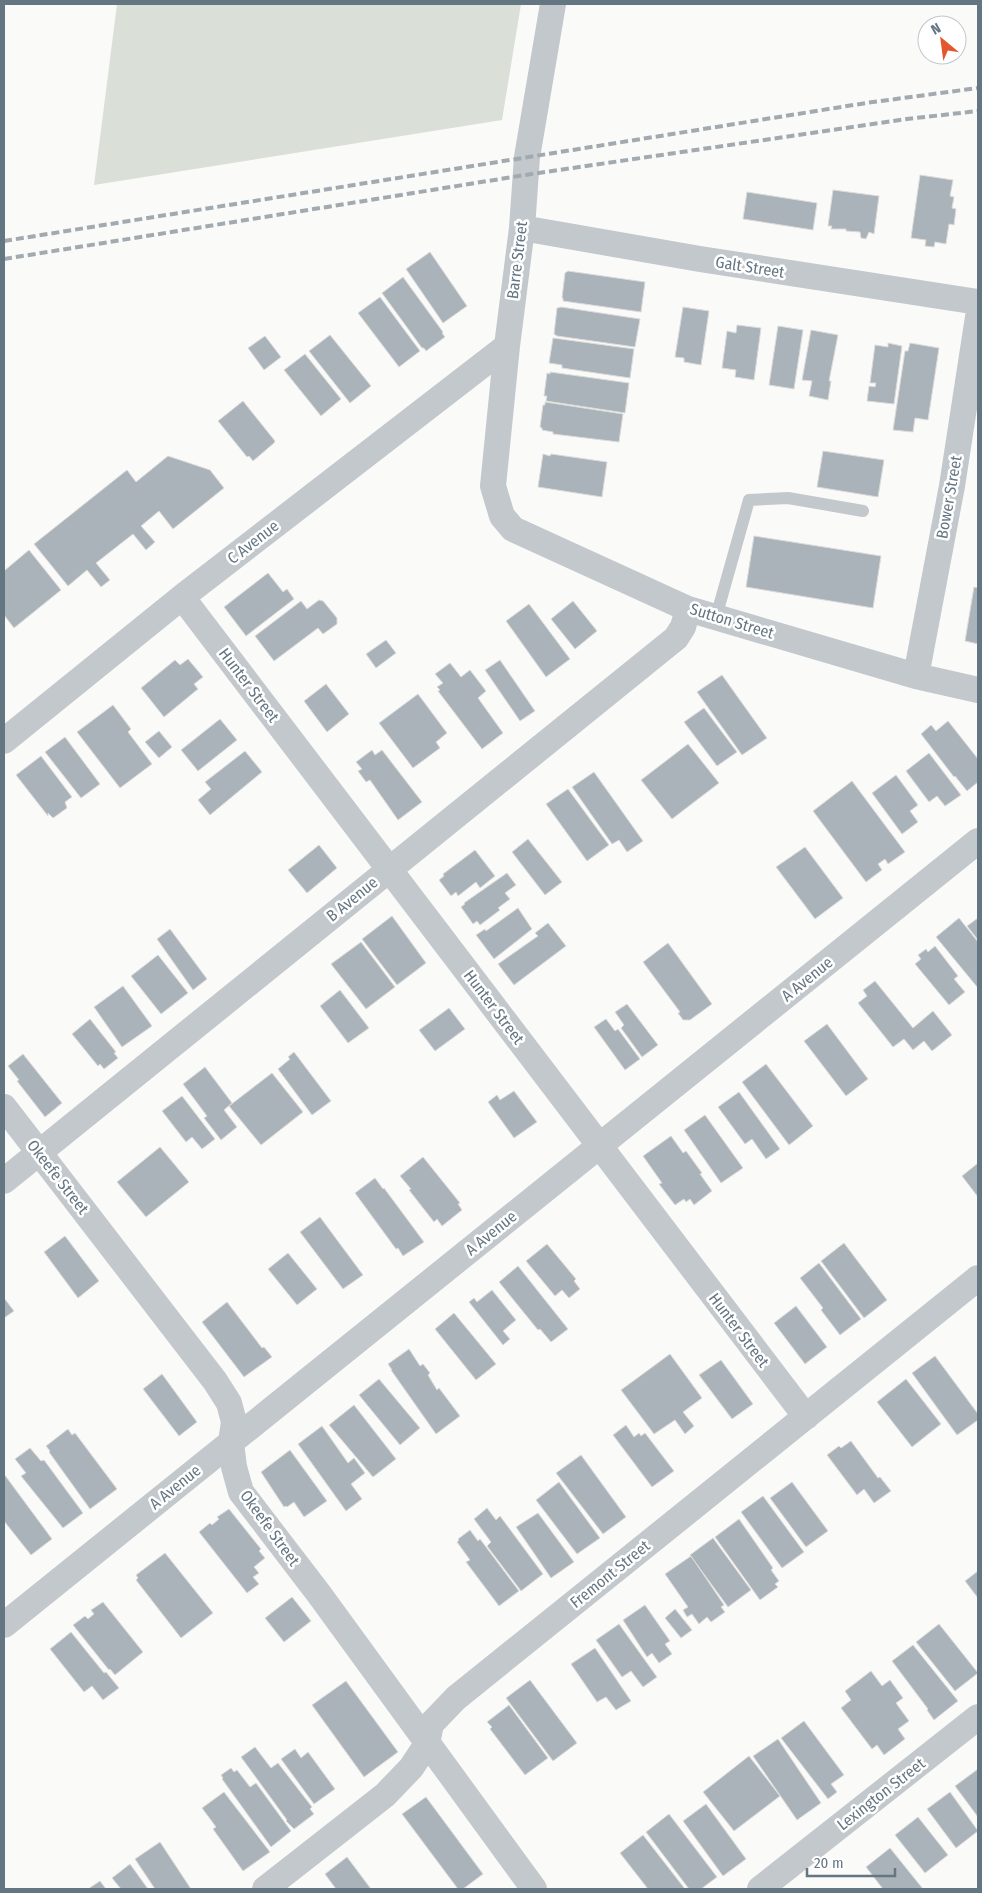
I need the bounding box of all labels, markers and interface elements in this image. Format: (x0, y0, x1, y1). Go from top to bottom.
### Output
north arrow (917, 15, 967, 65)
text: N (928, 20, 944, 39)
street label: Barre Street (503, 219, 531, 300)
street label: Galt Street (714, 252, 787, 282)
street label: Bower Street (932, 453, 966, 540)
street label: C Avenue (224, 516, 283, 568)
street label: Sutton Street (688, 599, 777, 643)
street label: Hunter Street (215, 644, 284, 726)
street label: B Avenue (322, 872, 382, 925)
street label: A Avenue (778, 953, 836, 1005)
street label: Hunter Street (460, 966, 529, 1048)
street label: Okeefe Street (23, 1136, 93, 1218)
street label: A Avenue (462, 1207, 520, 1259)
street label: Hunter Street (705, 1289, 774, 1371)
street label: A Avenue (146, 1461, 204, 1513)
street label: Okeefe Street (236, 1486, 304, 1570)
street label: Fremont Street (566, 1536, 654, 1612)
street label: Lexington Street (833, 1753, 929, 1834)
scale bar (807, 1846, 894, 1878)
text: 20 m (814, 1854, 844, 1872)

